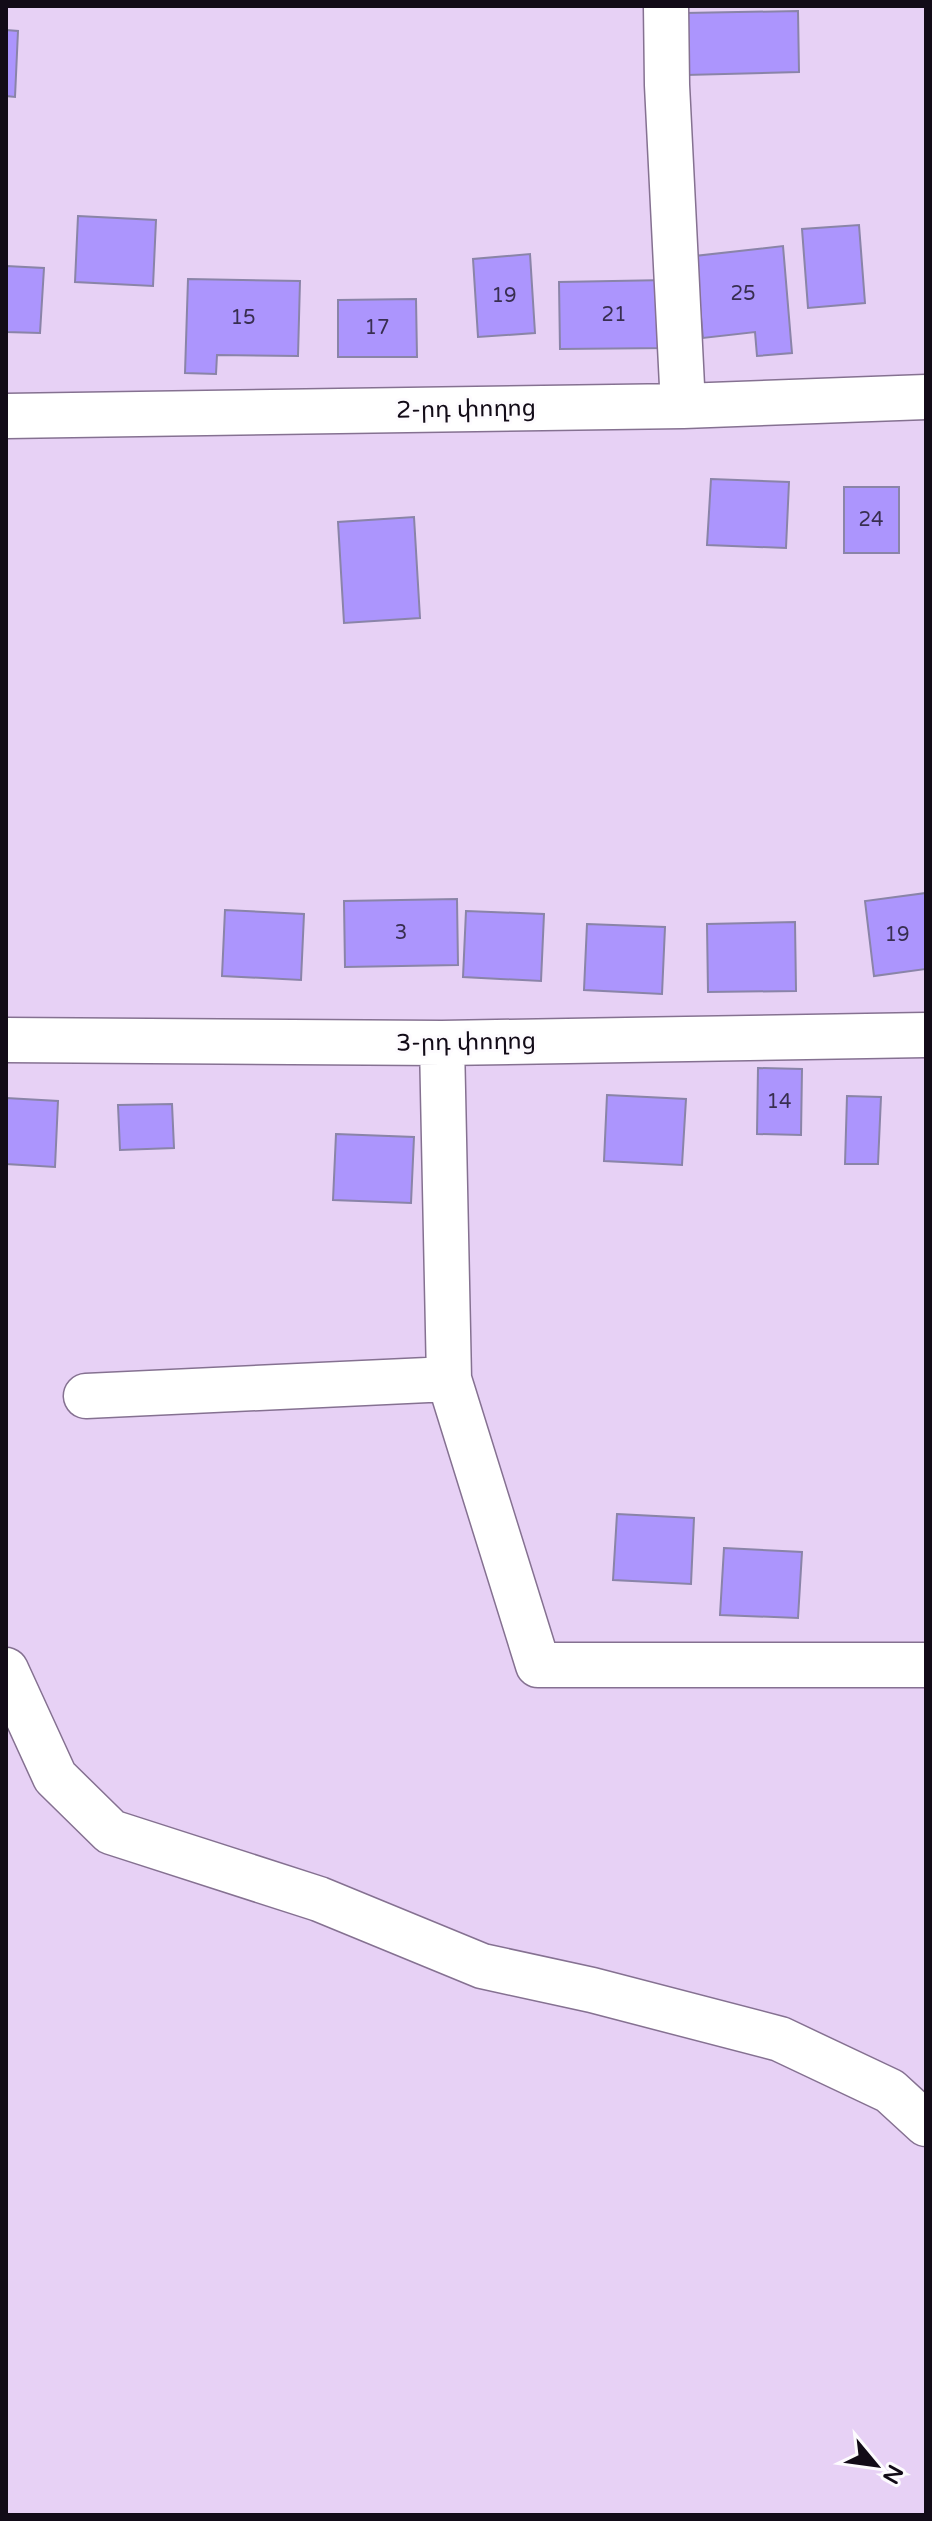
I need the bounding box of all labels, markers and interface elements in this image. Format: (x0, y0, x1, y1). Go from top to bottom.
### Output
house number: 25 (730, 282, 756, 306)
house number: 19 (491, 284, 517, 308)
house number: 21 (601, 303, 627, 327)
house number: 15 (230, 306, 256, 330)
house number: 17 (364, 316, 390, 340)
street label: 2-րդ փողոց (396, 393, 536, 425)
house number: 24 (858, 508, 884, 532)
house number: 3 (395, 921, 407, 945)
house number: 19 (884, 923, 910, 947)
street label: 3-րդ փողոց (396, 1026, 536, 1058)
house number: 14 (766, 1090, 792, 1114)
north arrow (836, 2425, 916, 2505)
text: N (877, 2460, 908, 2488)

